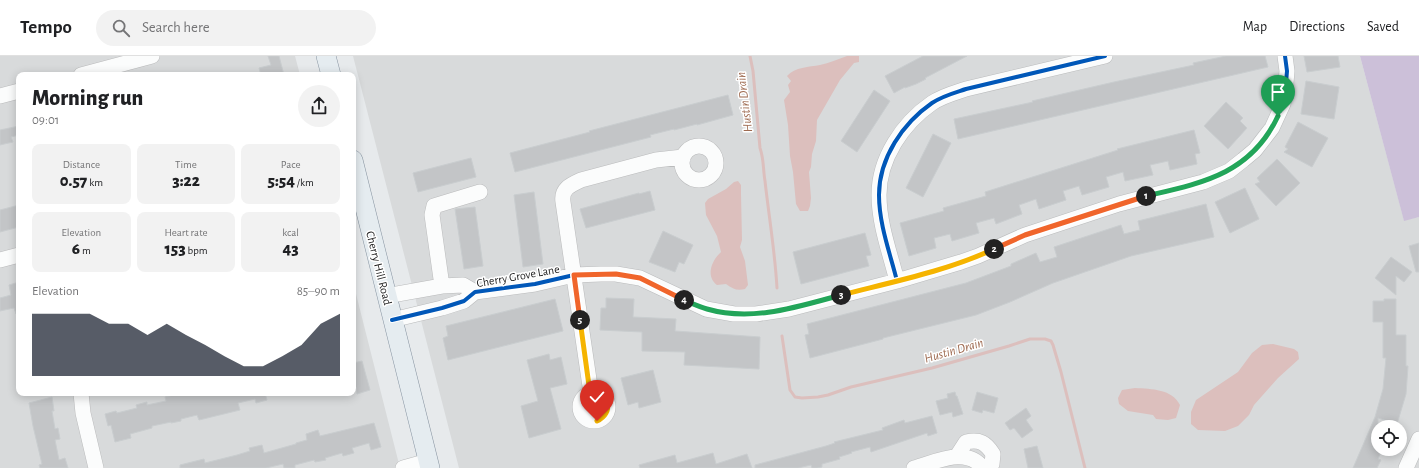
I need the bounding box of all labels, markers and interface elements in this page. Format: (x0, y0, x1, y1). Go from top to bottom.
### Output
search box (96, 10, 376, 46)
icon: search (110, 17, 132, 39)
text: Tempo (20, 18, 72, 37)
text: Search here (142, 20, 210, 35)
text: Map (1243, 20, 1267, 34)
text: Directions (1289, 20, 1345, 34)
text: Saved (1367, 20, 1399, 34)
water label: Hustin Drain (735, 71, 755, 133)
pin (1261, 75, 1295, 116)
icon: arrive (1267, 81, 1289, 103)
button: share (298, 85, 340, 127)
text: Morning run (32, 87, 143, 109)
text: 09:01 (32, 114, 59, 127)
text: Distance (63, 159, 100, 170)
text: Time (175, 159, 197, 170)
text: Pace (281, 159, 301, 170)
text: 0.57 (60, 172, 87, 189)
text: 3:22 (172, 172, 200, 189)
text: 5:54 (268, 172, 295, 189)
text: km (87, 177, 103, 188)
text: /km (295, 177, 314, 188)
pin: 1 (1136, 186, 1156, 206)
text: 1 (1144, 190, 1148, 201)
text: Elevation (61, 227, 101, 238)
text: Heart rate (164, 227, 208, 238)
text: kcal (282, 227, 299, 238)
street label: Cherry Hill Road (363, 230, 394, 307)
pin: 2 (984, 239, 1004, 259)
text: 6 (72, 240, 80, 257)
text: 153 (165, 240, 186, 257)
text: 43 (283, 240, 299, 257)
text: 2 (991, 243, 997, 254)
text: m (80, 245, 91, 256)
text: bpm (186, 245, 207, 256)
street label: Cherry Grove Lane (476, 263, 561, 290)
text: Elevation (32, 285, 79, 298)
text: 85–90 m (297, 285, 340, 298)
pin: 3 (831, 285, 851, 305)
text: 3 (839, 289, 843, 300)
pin: 4 (674, 290, 694, 310)
text: 4 (681, 294, 687, 305)
pin: 5 (570, 310, 590, 330)
text: 5 (578, 314, 582, 325)
water label: Hustin Drain (923, 336, 985, 366)
pin (580, 380, 614, 421)
icon: check (586, 386, 608, 408)
map controls (1371, 420, 1407, 456)
button: locate (1371, 420, 1407, 456)

